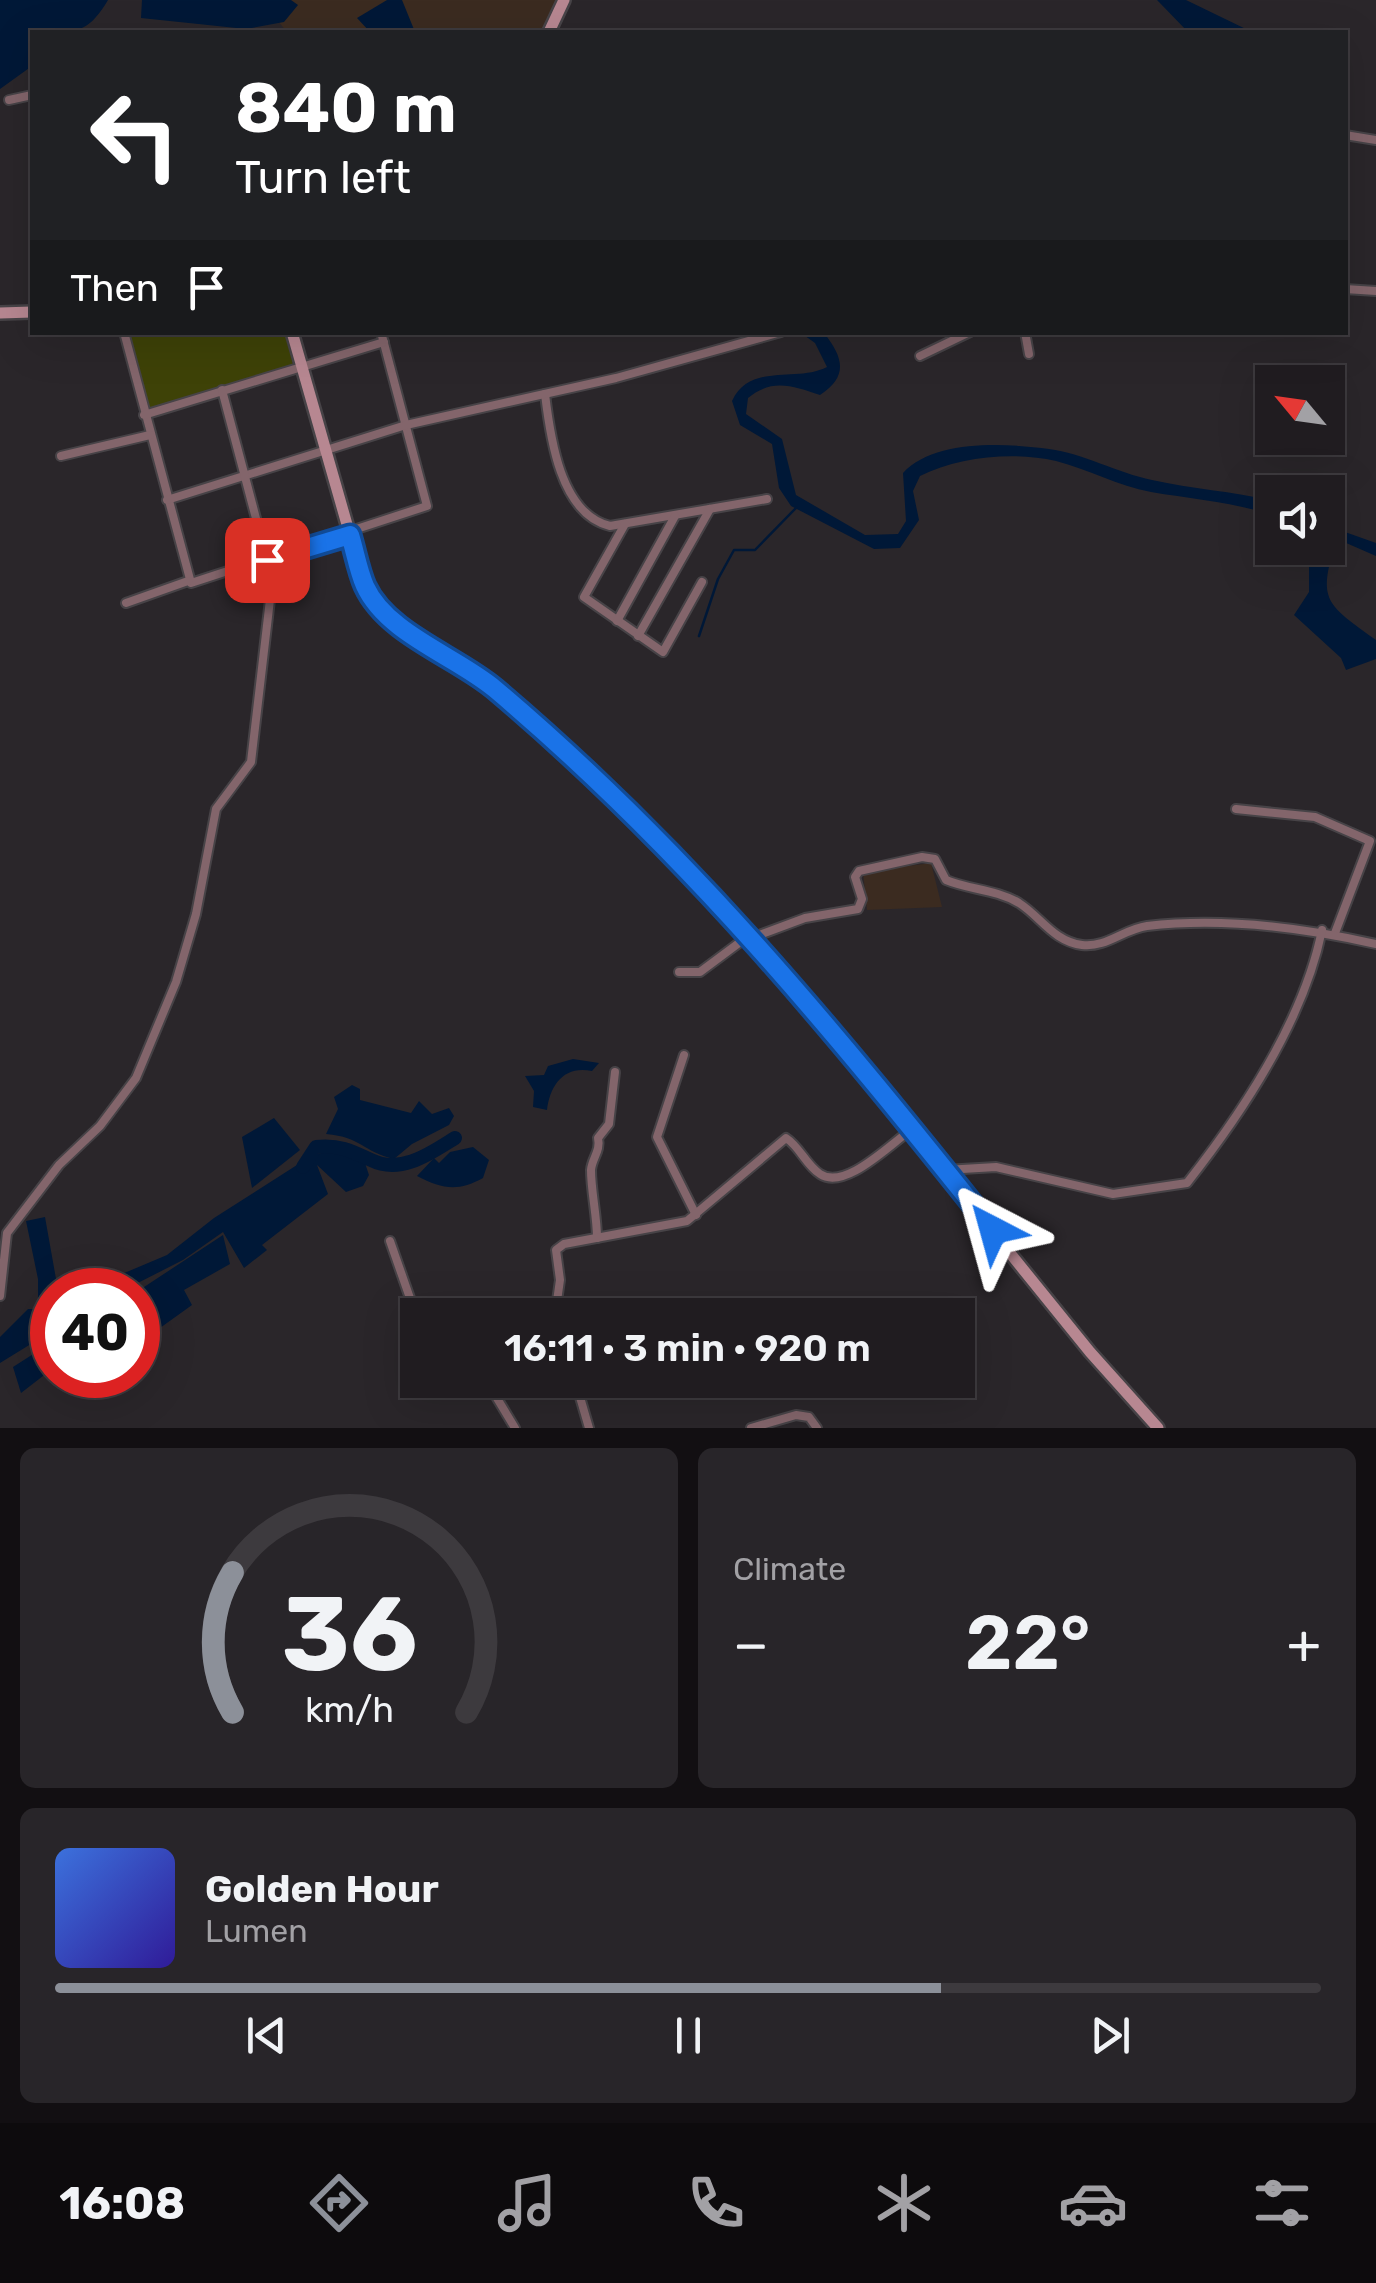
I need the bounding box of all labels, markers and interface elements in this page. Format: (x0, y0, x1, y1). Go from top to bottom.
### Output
text: 840 m (235, 67, 457, 150)
icon: left (70, 70, 200, 200)
text: Turn left (235, 151, 411, 204)
icon: arrive (179, 260, 234, 315)
text: Then (70, 265, 159, 311)
north arrow (1255, 365, 1345, 455)
map controls (1255, 365, 1345, 565)
button: sound (1255, 475, 1345, 565)
pin (225, 518, 310, 603)
icon: arrive (240, 533, 295, 588)
position arrow (941, 1178, 1045, 1282)
speed limit sign: 40 (30, 1268, 160, 1398)
text: 16:11 · 3 min · 920 m (504, 1325, 871, 1371)
text: Climate (733, 1550, 846, 1588)
text: 36 (281, 1573, 417, 1696)
text: 22° (965, 1599, 1090, 1688)
text: − (733, 1612, 769, 1677)
text: + (1287, 1612, 1321, 1677)
text: km/h (304, 1689, 394, 1731)
text: Golden Hour (205, 1866, 439, 1912)
text: Lumen (205, 1912, 308, 1950)
icon: previous (239, 2008, 294, 2063)
icon: pause (661, 2008, 716, 2063)
icon: next (1083, 2008, 1138, 2063)
icon: directions (304, 2168, 374, 2238)
icon: music (492, 2168, 562, 2238)
icon: phone (681, 2168, 751, 2238)
icon: climate (869, 2168, 939, 2238)
icon: car (1058, 2168, 1128, 2238)
icon: filters (1247, 2168, 1317, 2238)
text: 16:08 (59, 2177, 185, 2230)

